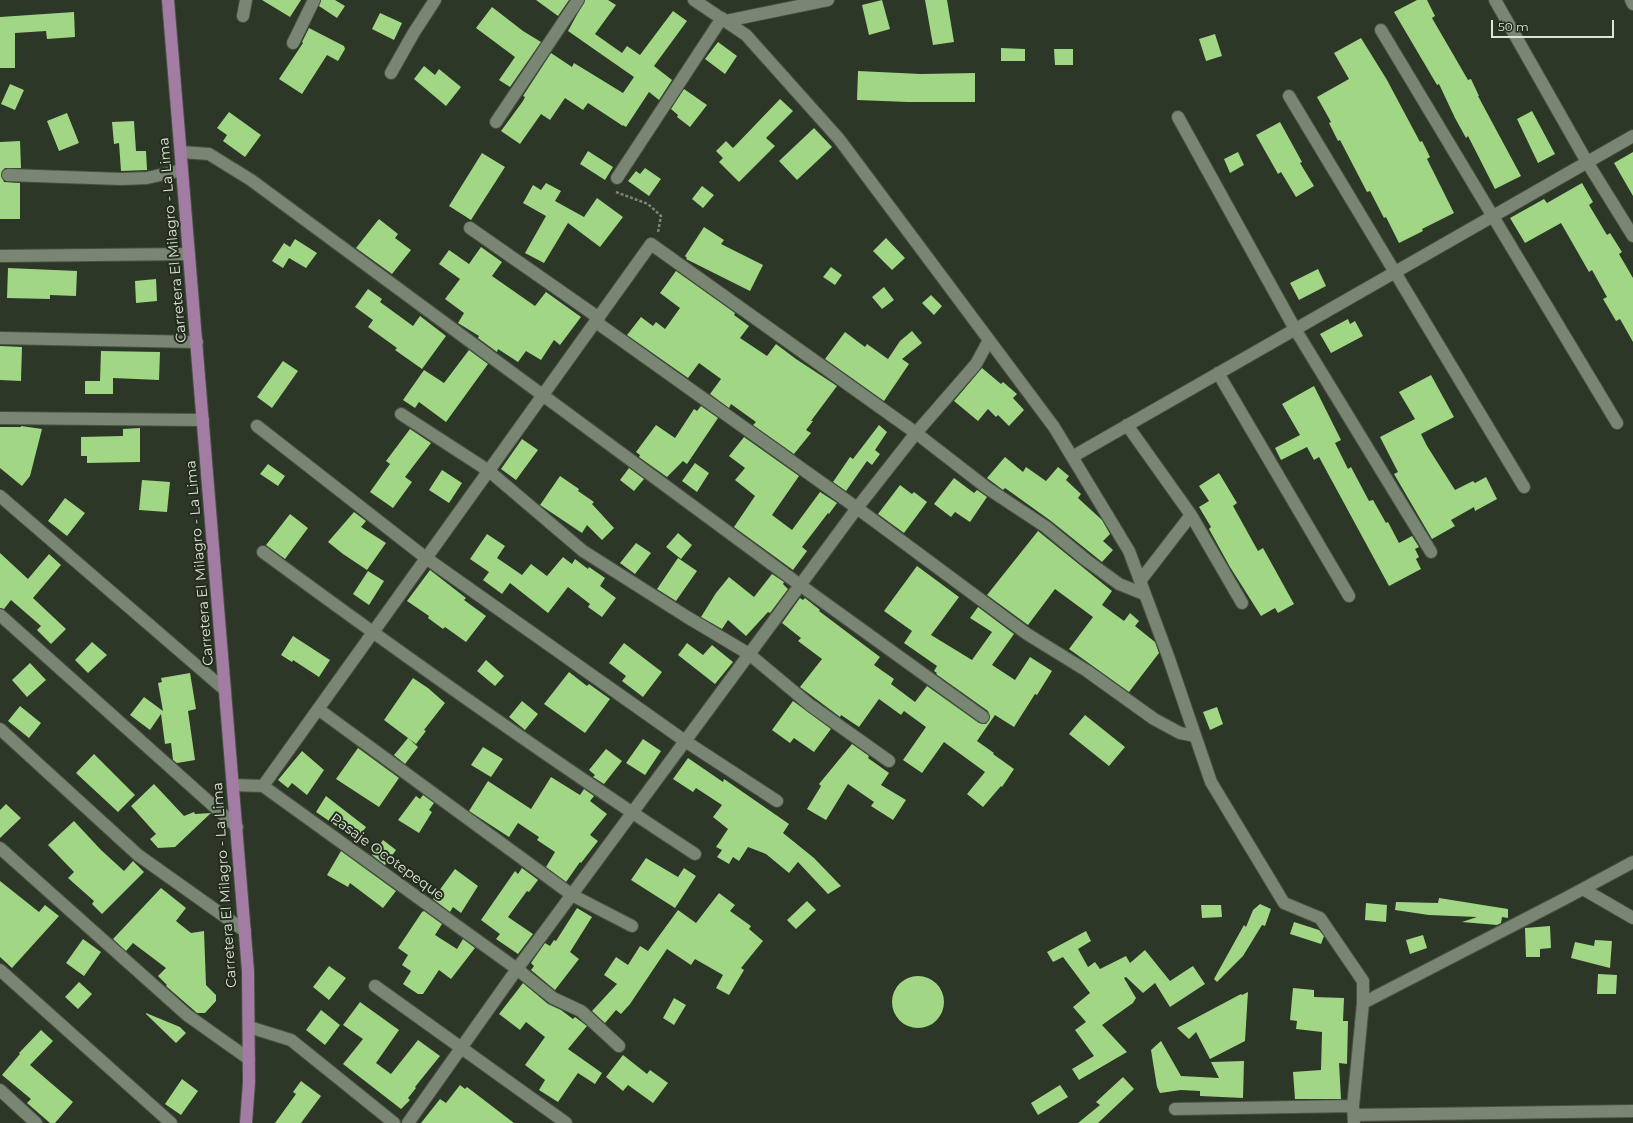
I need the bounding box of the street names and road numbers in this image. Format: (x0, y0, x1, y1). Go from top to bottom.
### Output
street label: Carretera El Milagro - La Lima (156, 137, 190, 343)
street label: Carretera El Milagro - La Lima (183, 460, 217, 666)
street label: Carretera El Milagro - La Lima (209, 782, 241, 988)
street label: Pasaje Ocotepeque (327, 810, 447, 904)

